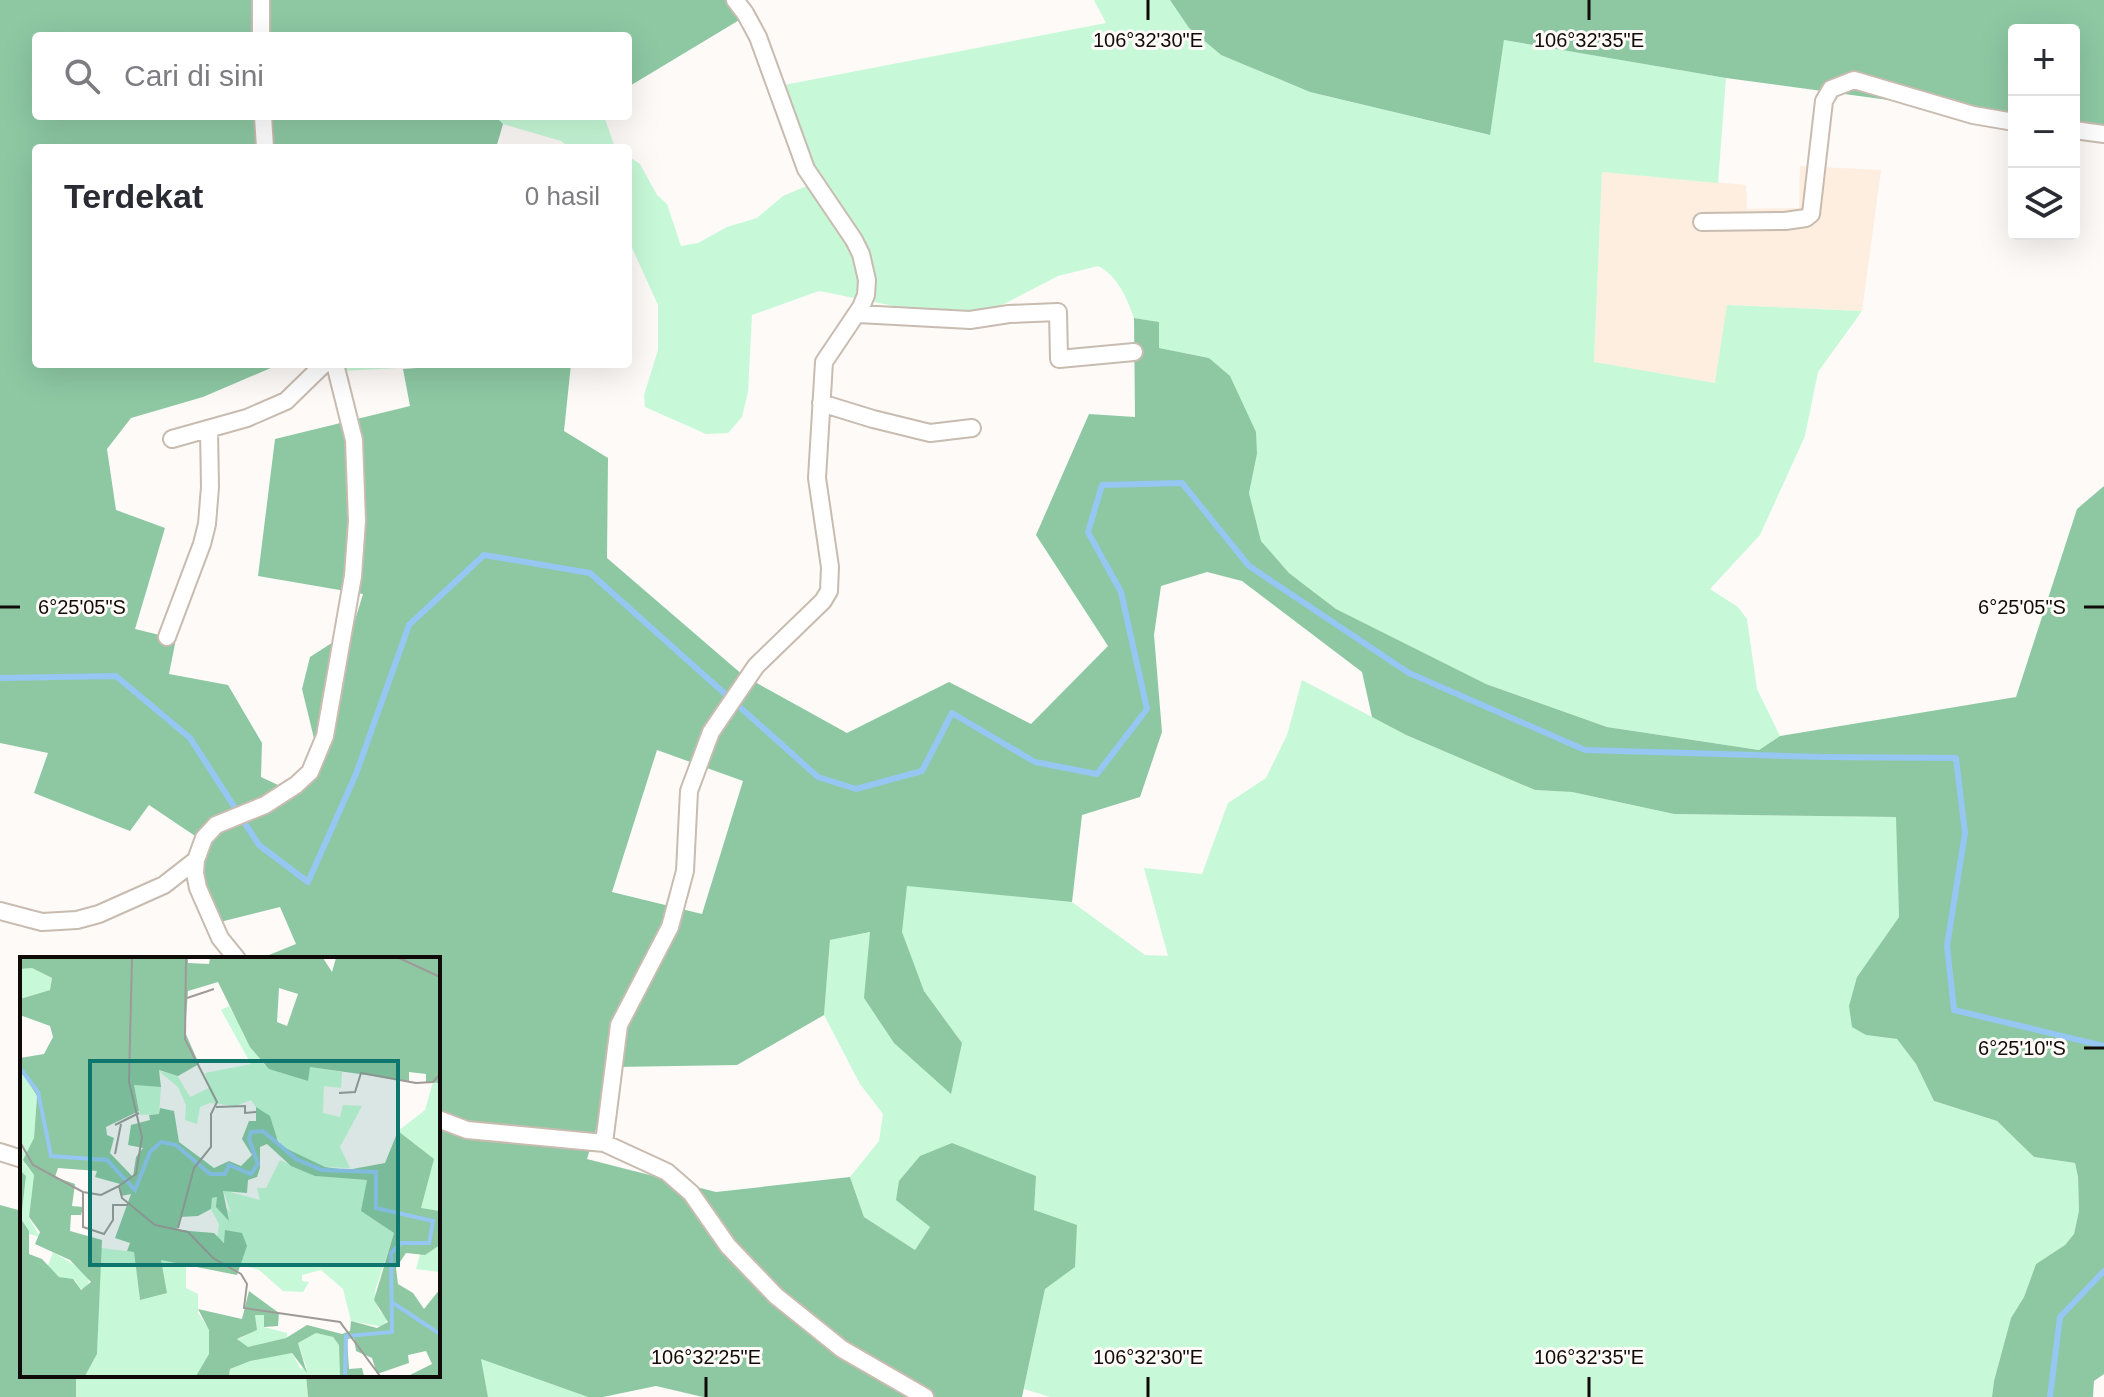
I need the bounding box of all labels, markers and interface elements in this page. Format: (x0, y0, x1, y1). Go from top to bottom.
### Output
map controls (2008, 24, 2080, 240)
button: + (2008, 24, 2080, 96)
text: 106°32'30"E (1093, 29, 1203, 51)
text: 106°32'35"E (1534, 29, 1644, 51)
search box (32, 32, 632, 120)
icon: search (60, 54, 104, 98)
text: Cari di sini (124, 59, 264, 92)
button: − (2008, 96, 2080, 168)
button: layers (2008, 168, 2080, 240)
text: Terdekat (64, 177, 203, 215)
text: 0 hasil (525, 181, 600, 211)
text: 6°25'05"S (38, 596, 126, 618)
text: 6°25'05"S (1978, 596, 2066, 618)
inset map (20, 957, 440, 1377)
text: 6°25'10"S (1978, 1037, 2066, 1059)
text: 106°32'25"E (651, 1346, 761, 1368)
text: 106°32'30"E (1093, 1346, 1203, 1368)
text: 106°32'35"E (1534, 1346, 1644, 1368)

